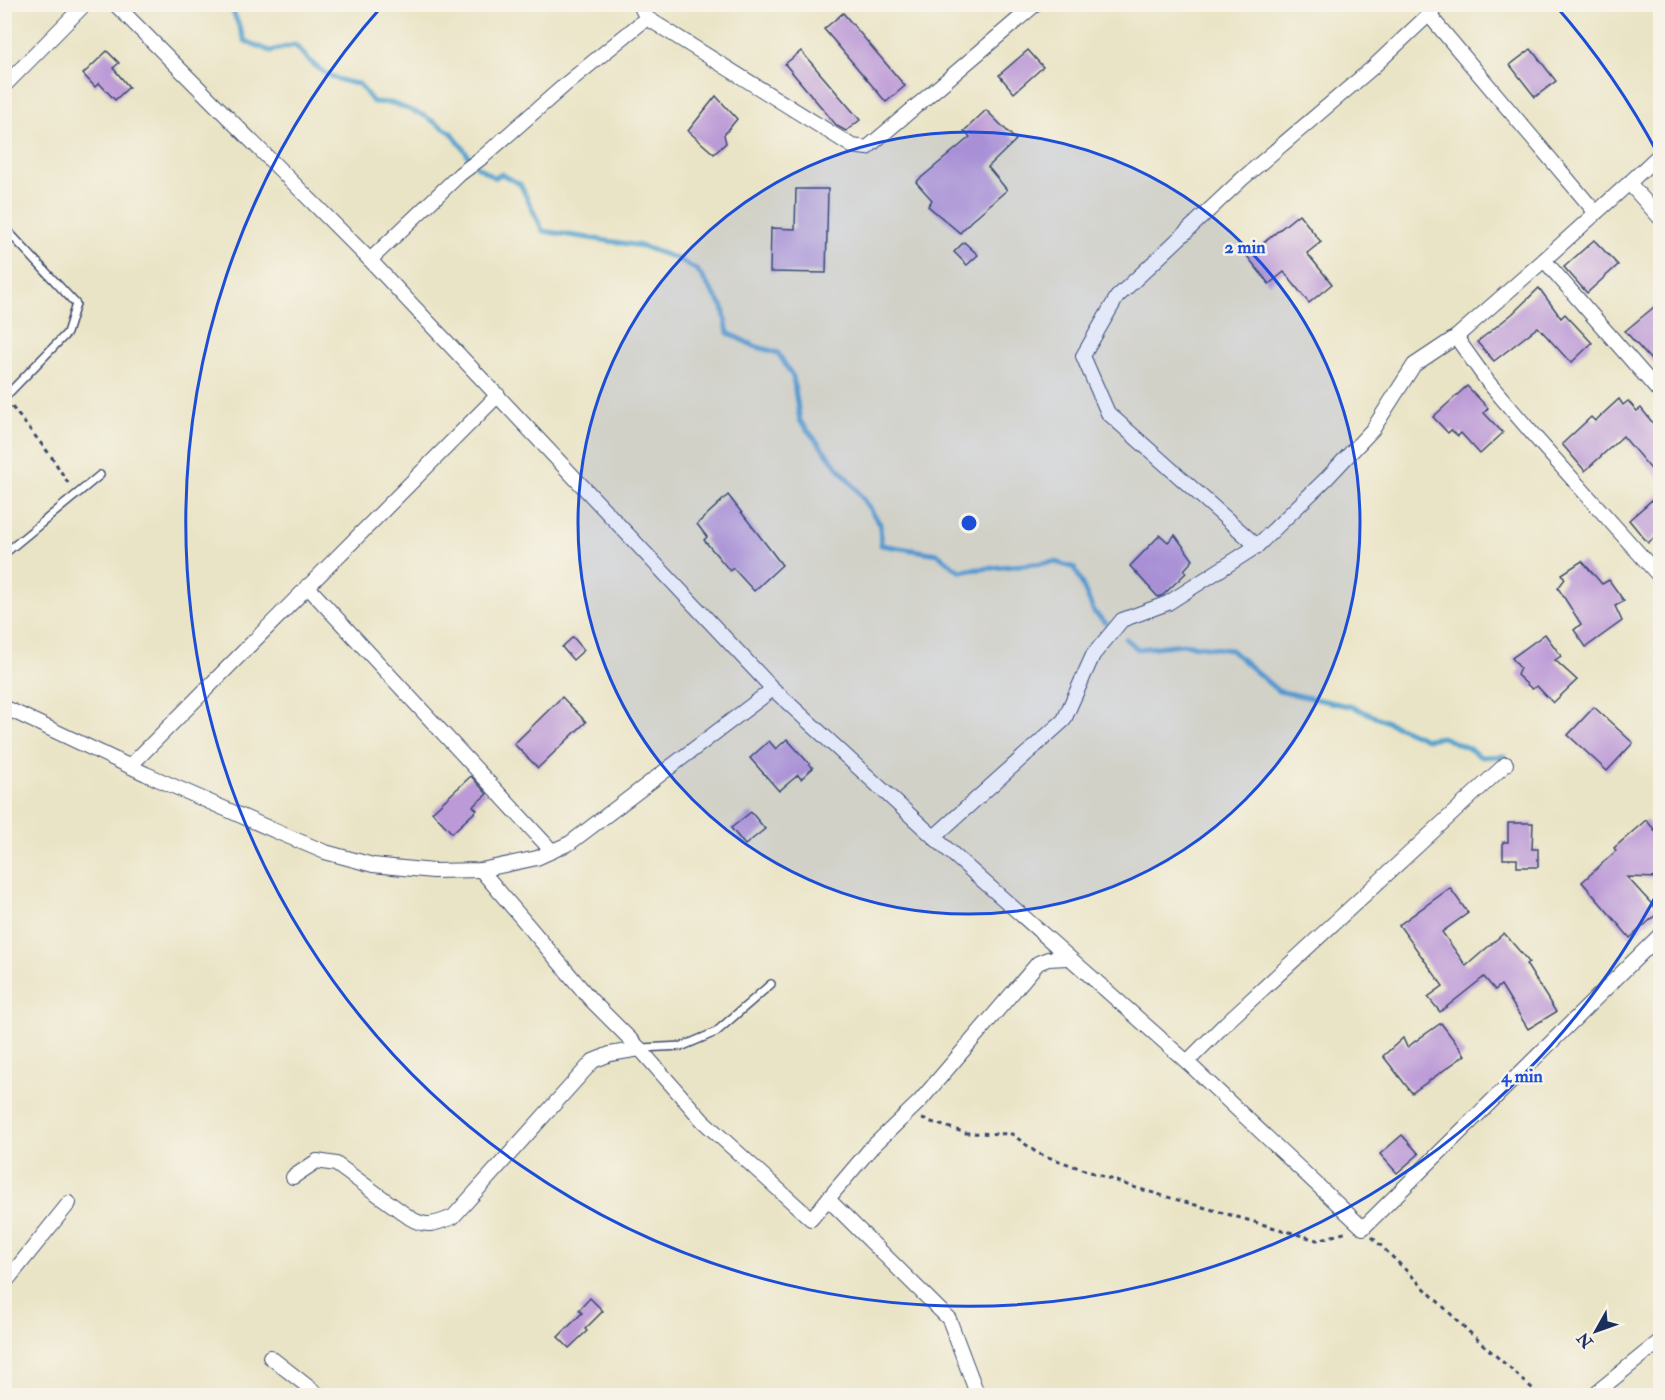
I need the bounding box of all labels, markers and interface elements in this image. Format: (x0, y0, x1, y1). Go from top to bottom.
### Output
text: 2 min (1225, 236, 1266, 259)
centre of rings (959, 513, 979, 533)
text: 4 min (1500, 1065, 1543, 1088)
north arrow (1566, 1301, 1626, 1361)
text: N (1573, 1328, 1598, 1353)

